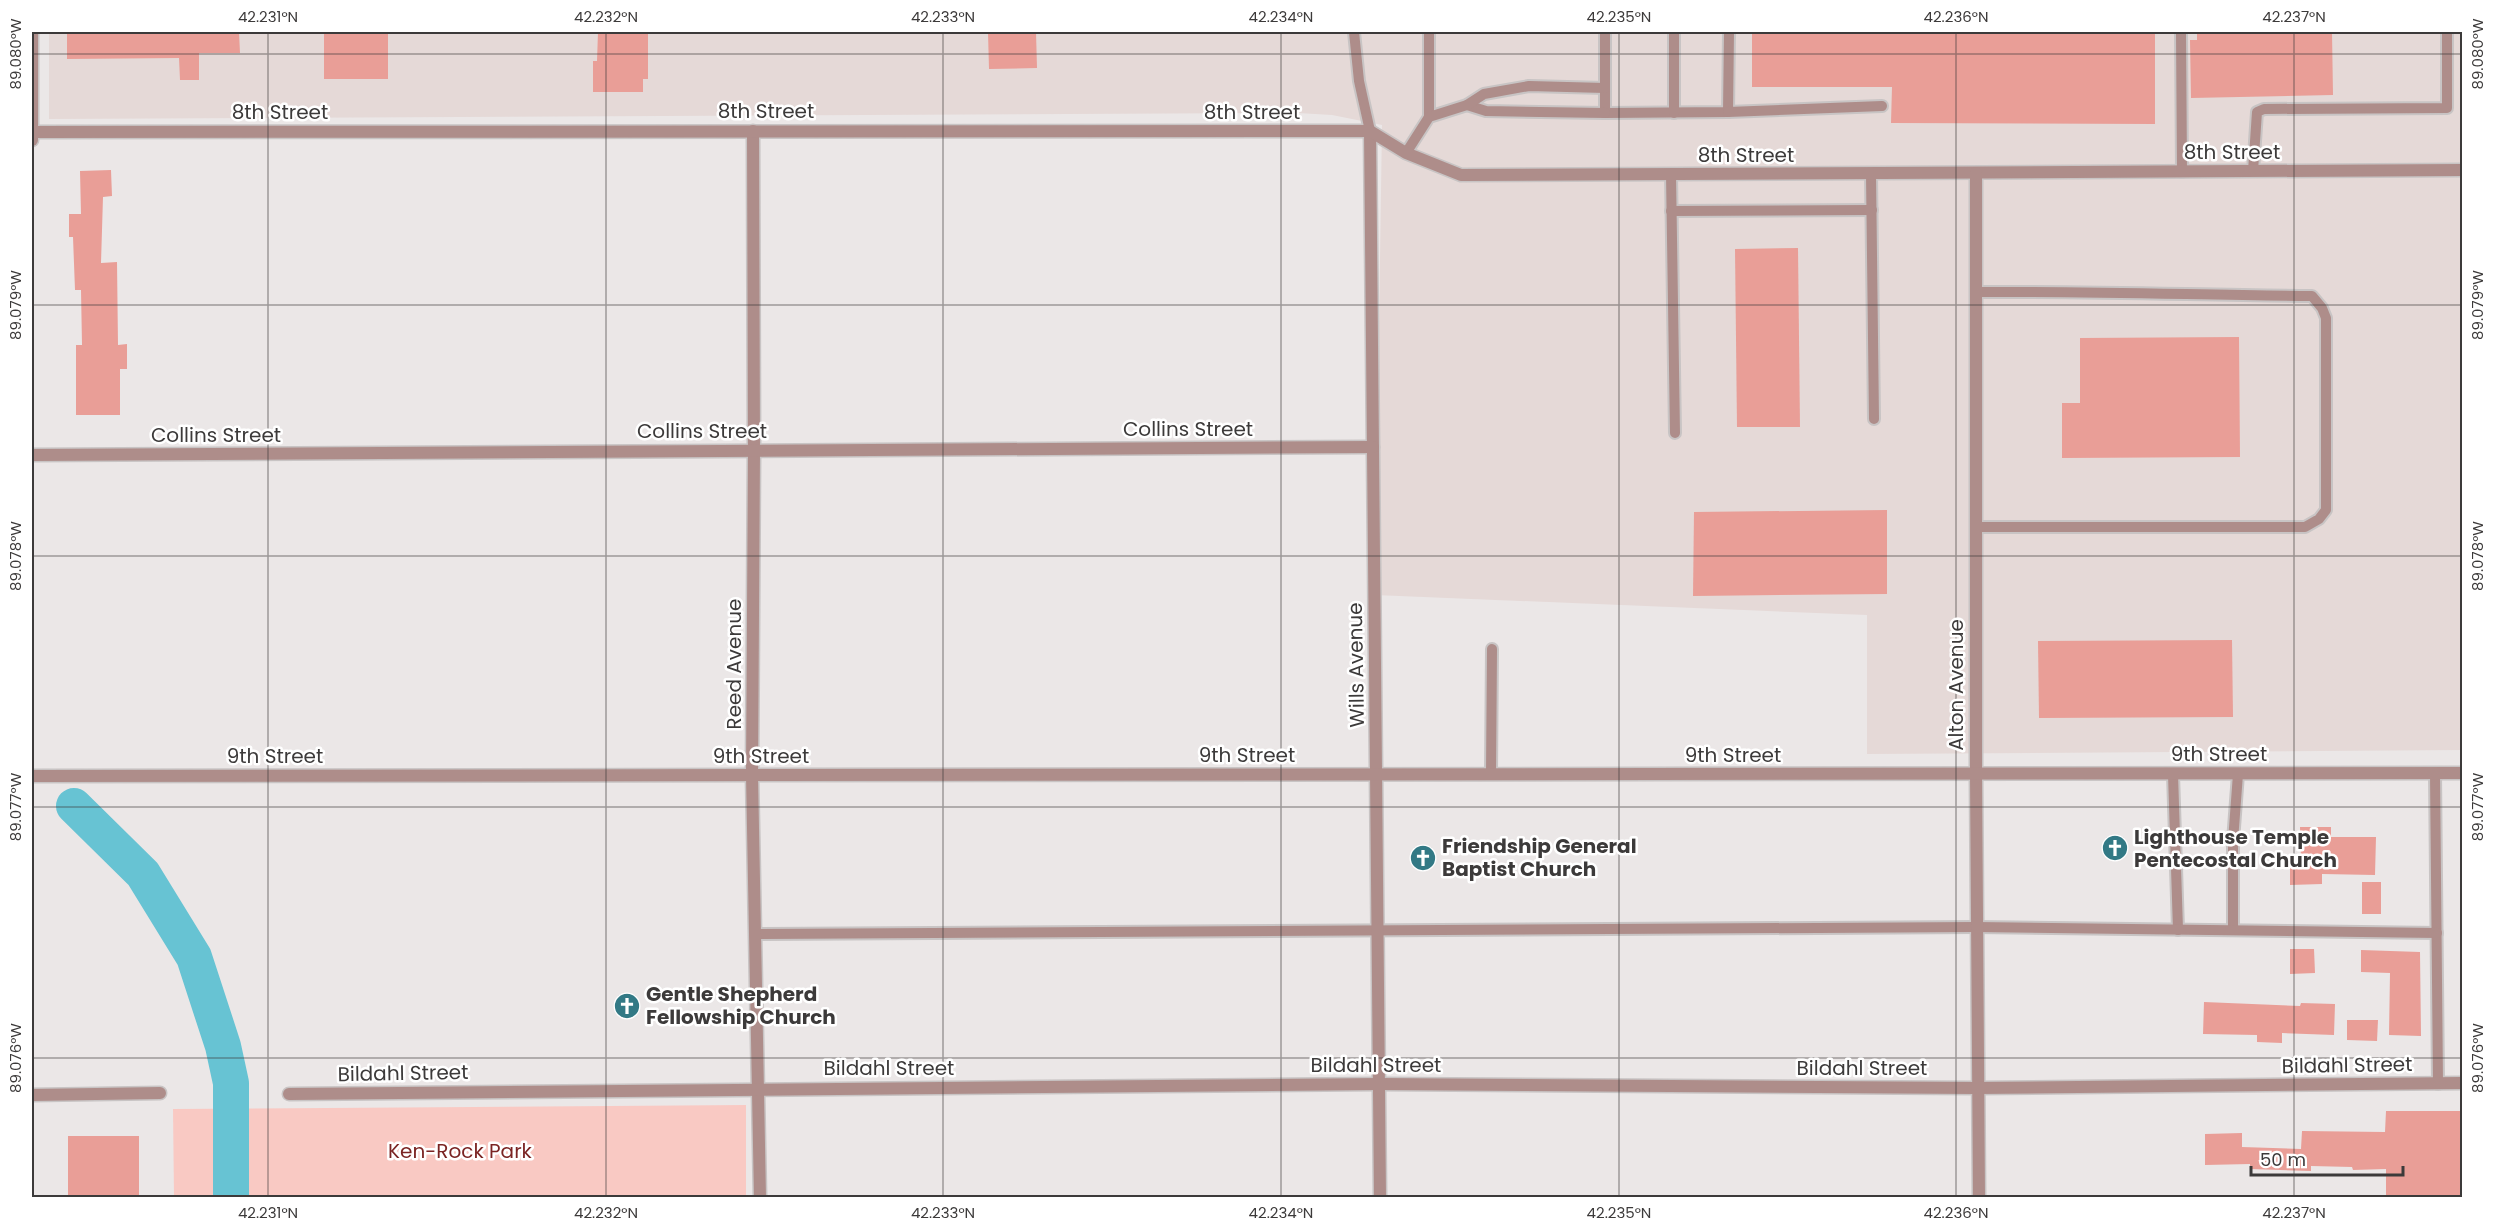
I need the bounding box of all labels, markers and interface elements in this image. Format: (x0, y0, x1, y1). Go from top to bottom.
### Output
text: 42.231°N (238, 6, 298, 27)
text: 42.232°N (574, 6, 638, 27)
text: 42.233°N (911, 6, 975, 27)
text: 42.234°N (1249, 6, 1313, 27)
text: 42.235°N (1587, 6, 1651, 27)
text: 42.236°N (1924, 6, 1988, 27)
text: 42.237°N (2262, 6, 2326, 27)
text: 89.080°W (5, 18, 26, 90)
text: 89.080°W (2467, 18, 2488, 90)
street label: 8th Street (718, 97, 814, 125)
street label: 8th Street (232, 98, 328, 126)
street label: 8th Street (1204, 98, 1300, 126)
street label: 8th Street (2184, 138, 2280, 166)
street label: 8th Street (1698, 141, 1794, 169)
text: 89.079°W (5, 270, 26, 340)
text: 89.079°W (2467, 270, 2488, 340)
street label: Collins Street (1123, 415, 1253, 443)
street label: Collins Street (637, 417, 767, 445)
street label: Collins Street (151, 421, 281, 449)
text: 89.078°W (5, 521, 26, 591)
text: 89.078°W (2467, 521, 2488, 591)
street label: Reed Avenue (720, 599, 748, 729)
street label: Wills Avenue (1341, 602, 1371, 728)
street label: Alton Avenue (1942, 619, 1970, 751)
street label: 9th Street (2171, 740, 2267, 768)
street label: 9th Street (1199, 741, 1295, 769)
street label: 9th Street (1685, 741, 1781, 769)
street label: 9th Street (227, 742, 323, 770)
street label: 9th Street (713, 742, 809, 770)
text: 89.077°W (5, 772, 26, 841)
text: 89.077°W (2467, 772, 2488, 841)
place label: Lighthouse Temple Pentecostal Church (2134, 823, 2337, 874)
place label: Friendship General Baptist Church (1442, 832, 1637, 883)
church icon: Lighthouse Temple Pentecostal Church (2100, 833, 2130, 863)
church icon: Friendship General Baptist Church (1408, 843, 1438, 873)
place label: Gentle Shepherd Fellowship Church (646, 980, 836, 1031)
church icon: Gentle Shepherd Fellowship Church (612, 991, 642, 1021)
text: 89.076°W (5, 1023, 26, 1093)
text: 89.076°W (2467, 1023, 2488, 1093)
street label: Bildahl Street (2281, 1050, 2413, 1080)
street label: Bildahl Street (1311, 1051, 1441, 1079)
street label: Bildahl Street (824, 1054, 954, 1082)
street label: Bildahl Street (1797, 1054, 1927, 1082)
street label: Bildahl Street (337, 1058, 469, 1088)
park label: Ken-Rock Park (388, 1137, 533, 1165)
scale bar (2251, 1139, 2402, 1177)
text: 50 m (2260, 1147, 2306, 1172)
text: 42.231°N (238, 1202, 298, 1223)
text: 42.232°N (574, 1202, 638, 1223)
text: 42.233°N (911, 1202, 975, 1223)
text: 42.234°N (1249, 1202, 1313, 1223)
text: 42.235°N (1587, 1202, 1651, 1223)
text: 42.236°N (1924, 1202, 1988, 1223)
text: 42.237°N (2262, 1202, 2326, 1223)

